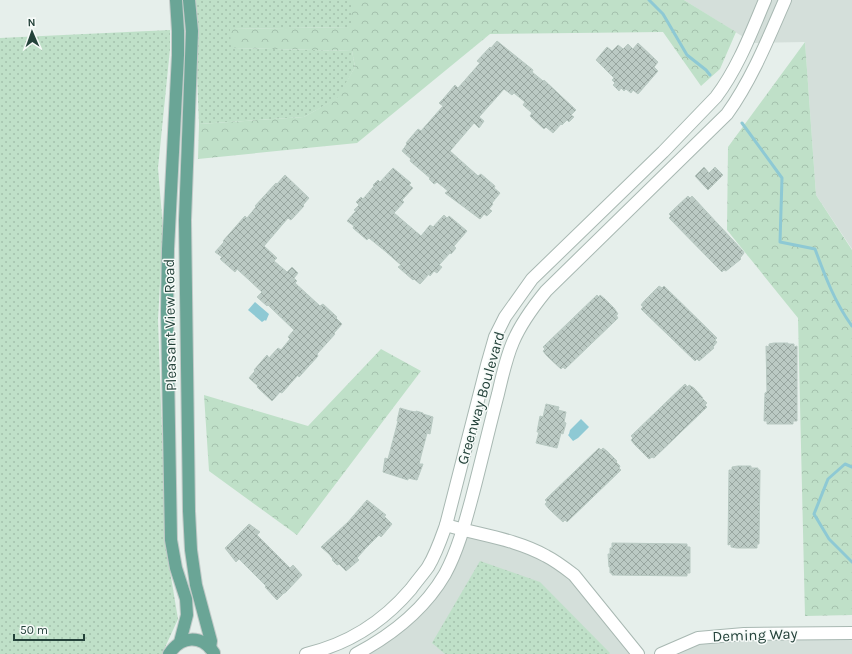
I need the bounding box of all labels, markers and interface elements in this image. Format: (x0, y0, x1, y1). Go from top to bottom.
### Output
north arrow (12, 12, 52, 52)
text: N (27, 16, 36, 29)
street label: Pleasant View Road (160, 259, 180, 391)
street label: Greenway Boulevard (453, 329, 509, 467)
scale bar (14, 616, 84, 642)
text: 50 m (20, 623, 48, 637)
street label: Deming Way (712, 625, 798, 645)

